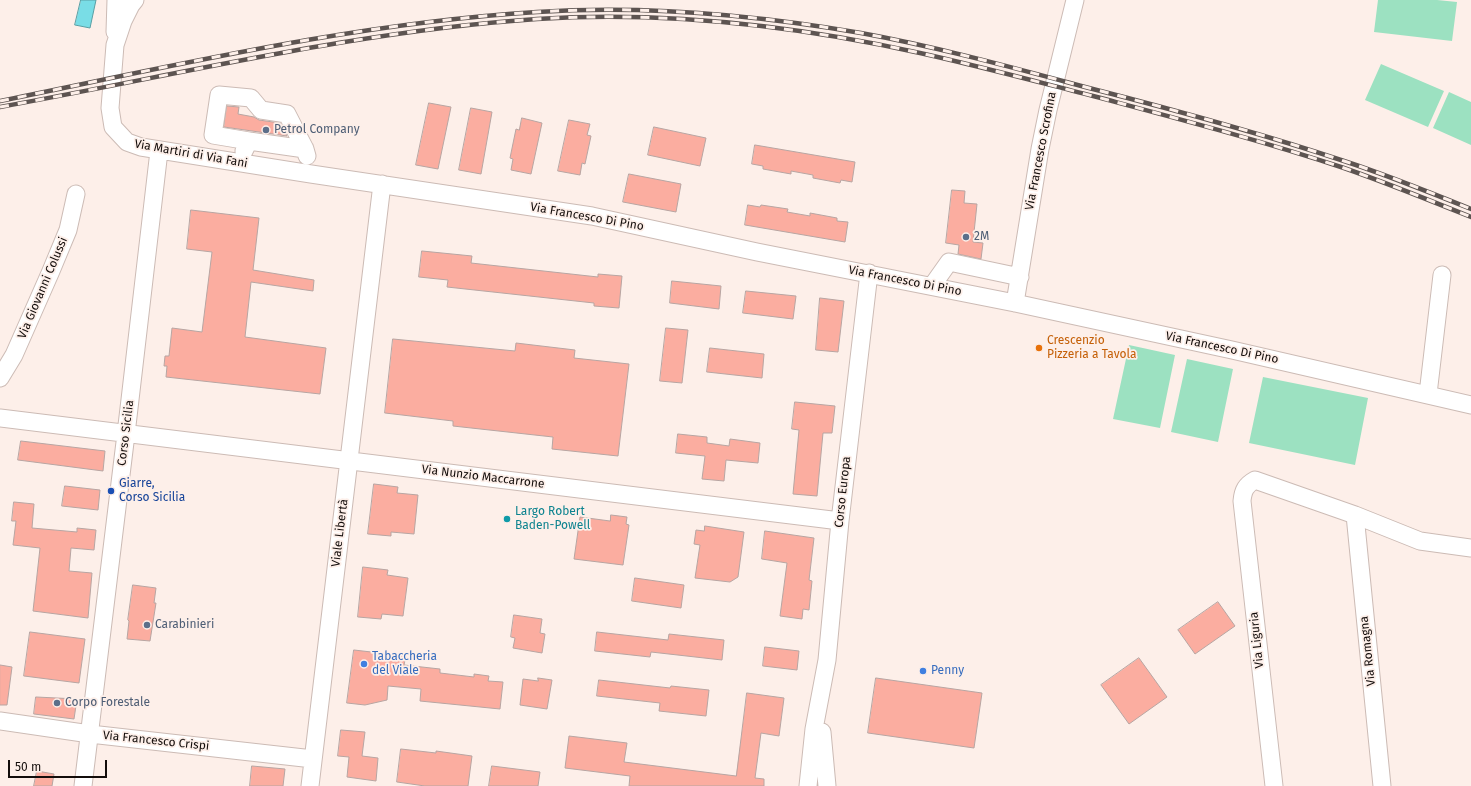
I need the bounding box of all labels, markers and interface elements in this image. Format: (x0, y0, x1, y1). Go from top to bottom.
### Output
street label: Via Francesco Scrofina (1022, 91, 1060, 211)
place label: Petrol Company (274, 123, 360, 137)
marker: Petrol Company (261, 125, 271, 135)
street label: Via Martiri di Via Fani (133, 137, 249, 171)
street label: Via Francesco Di Pino (529, 200, 645, 234)
place label: 2M (974, 230, 989, 244)
marker: 2M (961, 232, 971, 242)
street label: Via Giovanni Colussi (15, 235, 71, 341)
street label: Via Francesco Di Pino (847, 263, 963, 299)
street label: Via Francesco Di Pino (1164, 329, 1280, 367)
place label: Crescenzio Pizzeria a Tavola (1047, 334, 1137, 362)
marker: Crescenzio Pizzeria a Tavola (1034, 343, 1044, 353)
street label: Corso Sicilia (115, 399, 137, 467)
street label: Corso Europa (832, 456, 854, 528)
street label: Via Nunzio Maccarrone (421, 462, 545, 492)
place label: Giarre, Corso Sicilia (119, 477, 185, 505)
marker: Giarre, Corso Sicilia (106, 486, 116, 496)
street label: Viale Libertà (329, 498, 351, 568)
place label: Largo Robert Baden-Powell (515, 505, 590, 533)
marker: Largo Robert Baden-Powell (502, 514, 512, 524)
street label: Via Liguria (1247, 611, 1267, 669)
street label: Via Romagna (1357, 615, 1379, 687)
place label: Carabinieri (155, 618, 214, 632)
marker: Carabinieri (142, 620, 152, 630)
place label: Tabaccheria del Viale (372, 650, 437, 678)
marker: Tabaccheria del Viale (359, 659, 369, 669)
place label: Penny (931, 664, 964, 678)
marker: Penny (918, 666, 928, 676)
place label: Corpo Forestale (65, 696, 150, 710)
marker: Corpo Forestale (52, 698, 62, 708)
street label: Via Francesco Crispi (102, 728, 210, 754)
scale bar (10, 752, 109, 778)
text: 50 m (15, 760, 41, 774)

